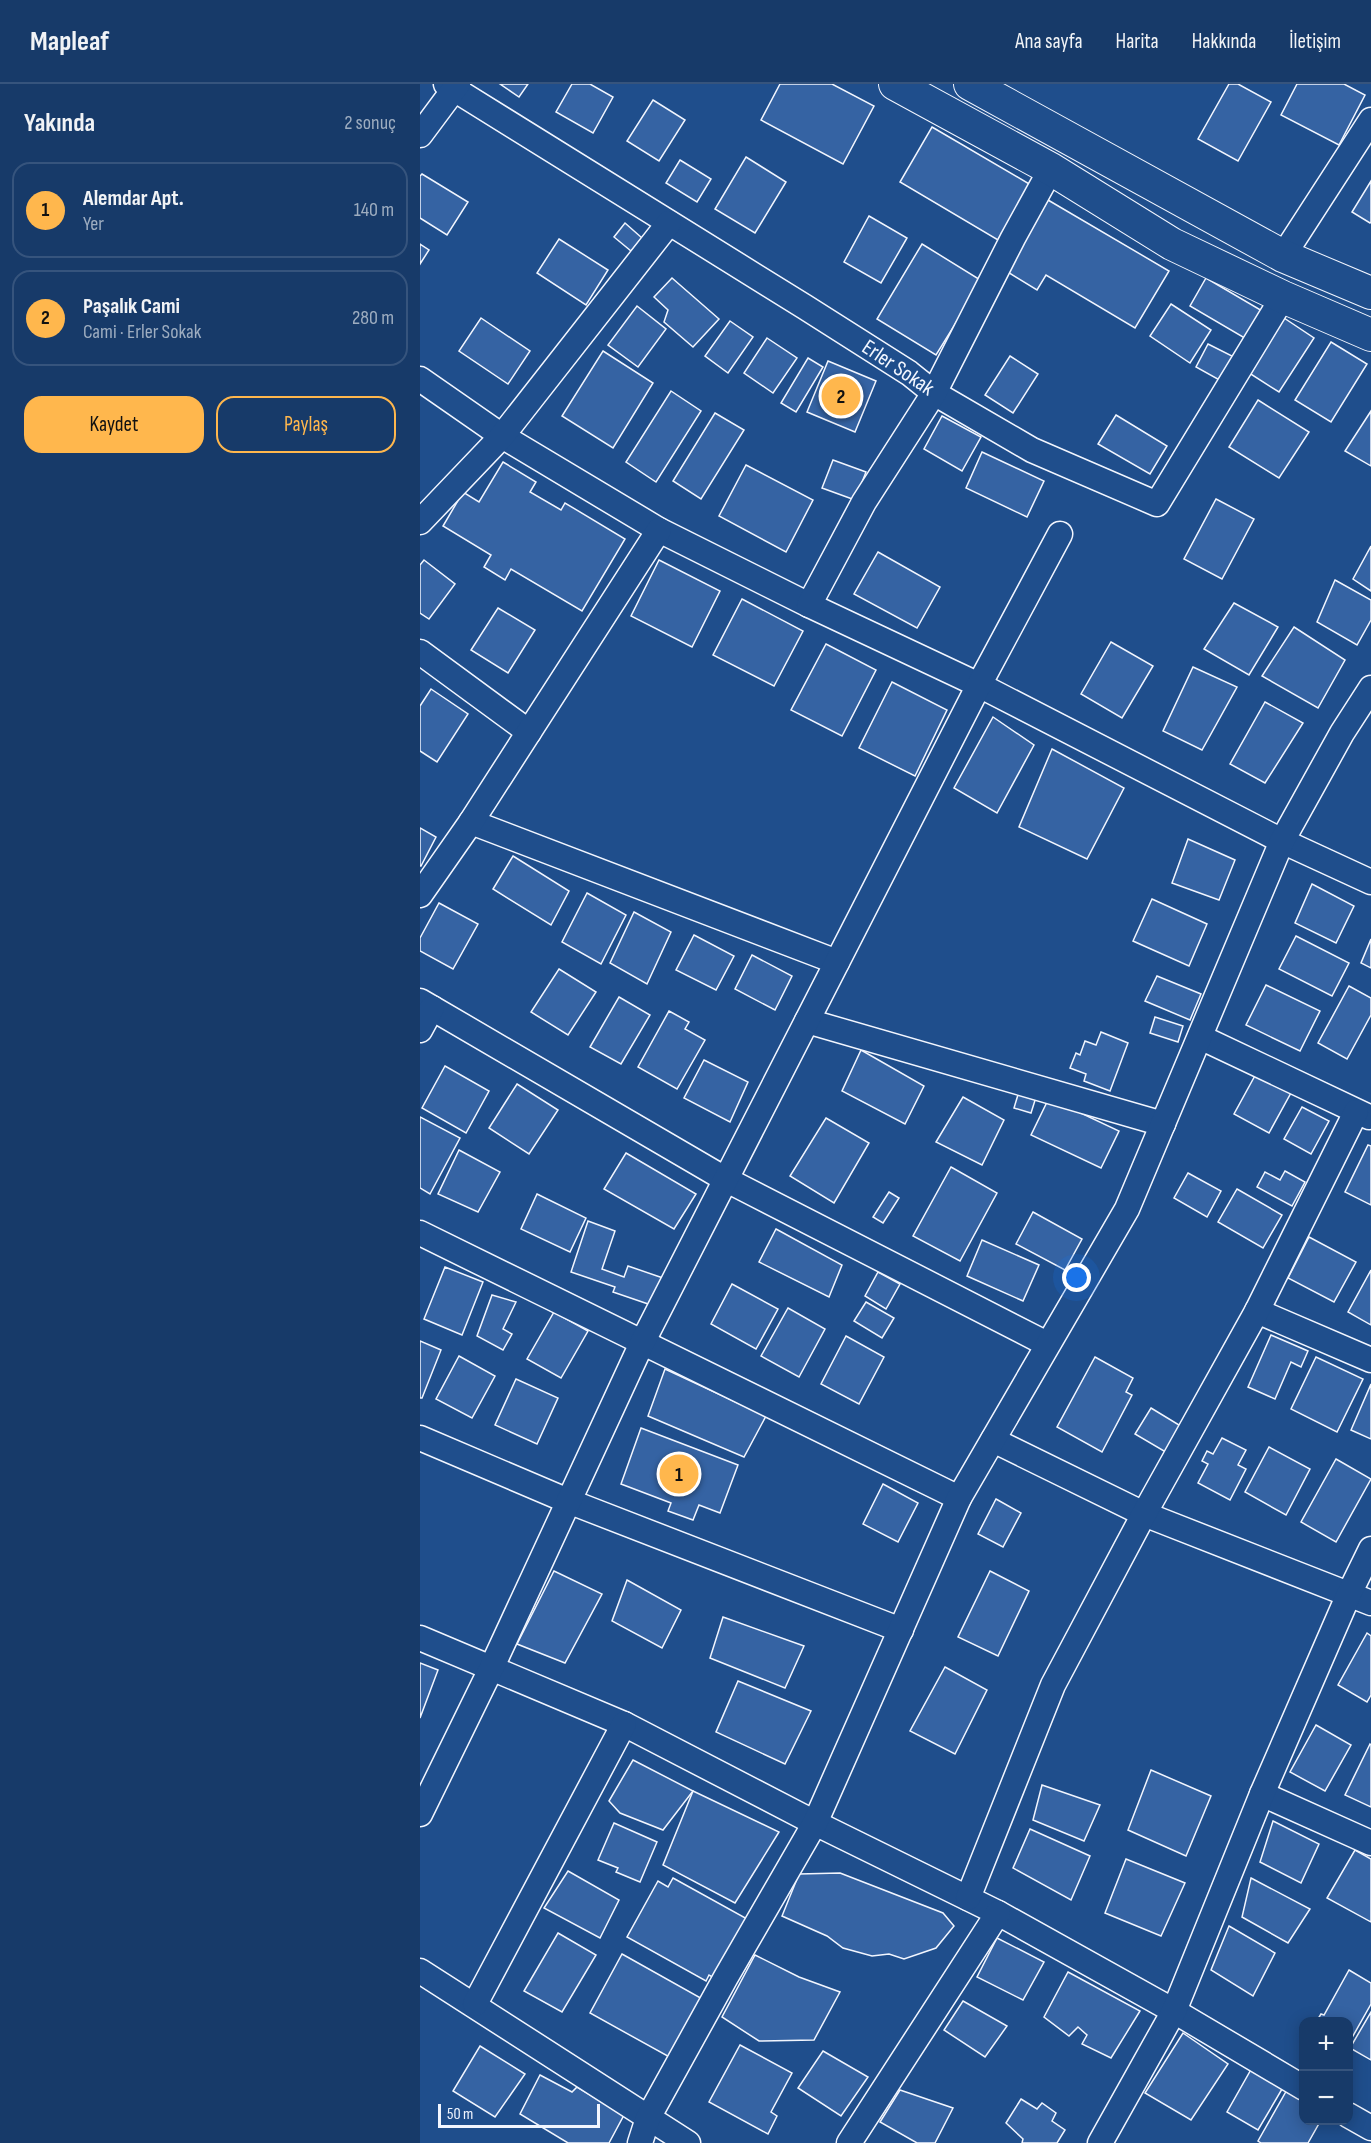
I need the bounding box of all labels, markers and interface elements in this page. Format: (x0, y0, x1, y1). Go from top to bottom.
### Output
text: Mapleaf (30, 25, 109, 58)
text: Ana sayfa (1015, 29, 1083, 54)
text: Harita (1116, 29, 1159, 54)
text: Hakkında (1192, 29, 1256, 54)
text: İletişim (1289, 29, 1341, 54)
text: Yakında (24, 108, 95, 139)
text: 2 sonuç (344, 111, 396, 135)
text: Alemdar Apt. (83, 185, 184, 212)
text: 1 (42, 198, 49, 222)
text: 140 m (354, 198, 394, 222)
text: Yer (83, 212, 104, 236)
text: Paşalık Cami (83, 293, 180, 320)
text: 2 (41, 306, 50, 330)
text: 280 m (352, 306, 394, 330)
text: Cami · Erler Sokak (83, 320, 201, 344)
street label: Erler Sokak (856, 334, 940, 402)
pin: 2 (822, 374, 860, 418)
button: Kaydet (24, 396, 204, 453)
button: Paylaş (216, 396, 396, 453)
your location (1062, 1263, 1091, 1292)
pin: 1 (660, 1452, 698, 1496)
map controls (1299, 2017, 1353, 2125)
button: + (1299, 2017, 1353, 2071)
button: − (1299, 2071, 1353, 2125)
scale bar (438, 2101, 600, 2128)
text: 50 m (447, 2105, 473, 2124)

